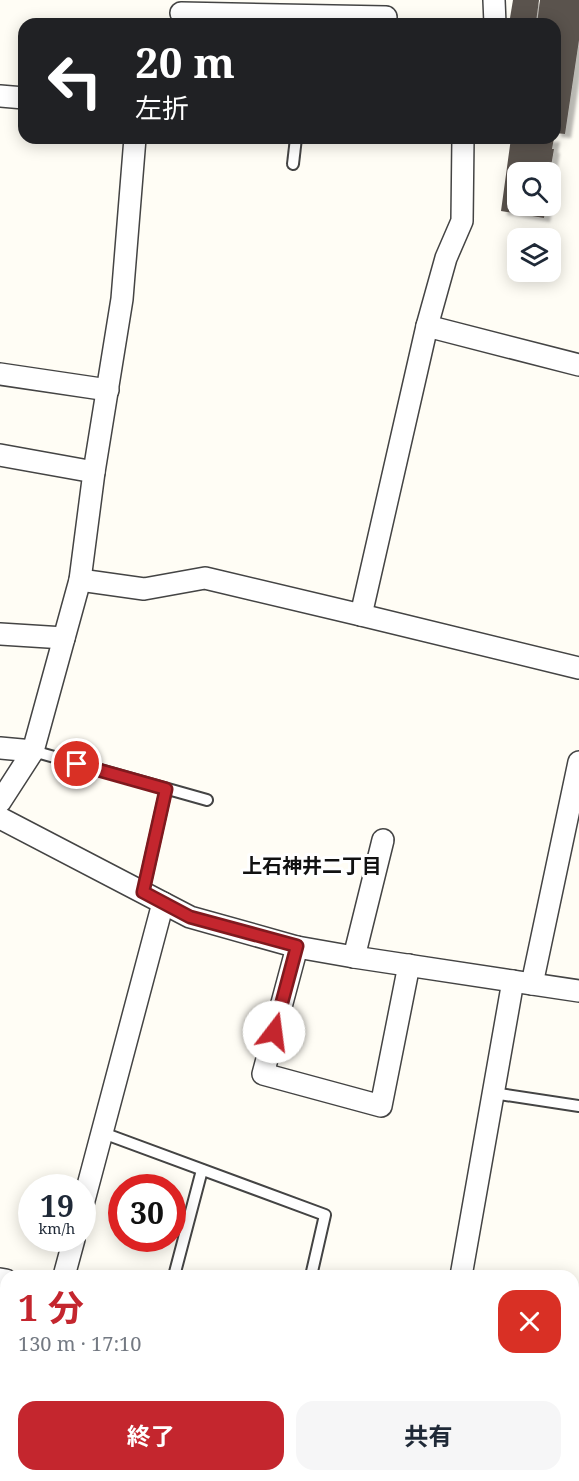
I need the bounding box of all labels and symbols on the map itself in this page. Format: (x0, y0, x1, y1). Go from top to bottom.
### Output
pin (51, 738, 102, 789)
district label: 上石神井二丁目 (242, 852, 382, 879)
position arrow (242, 1000, 306, 1064)
speed limit sign: 30 (108, 1174, 186, 1252)

